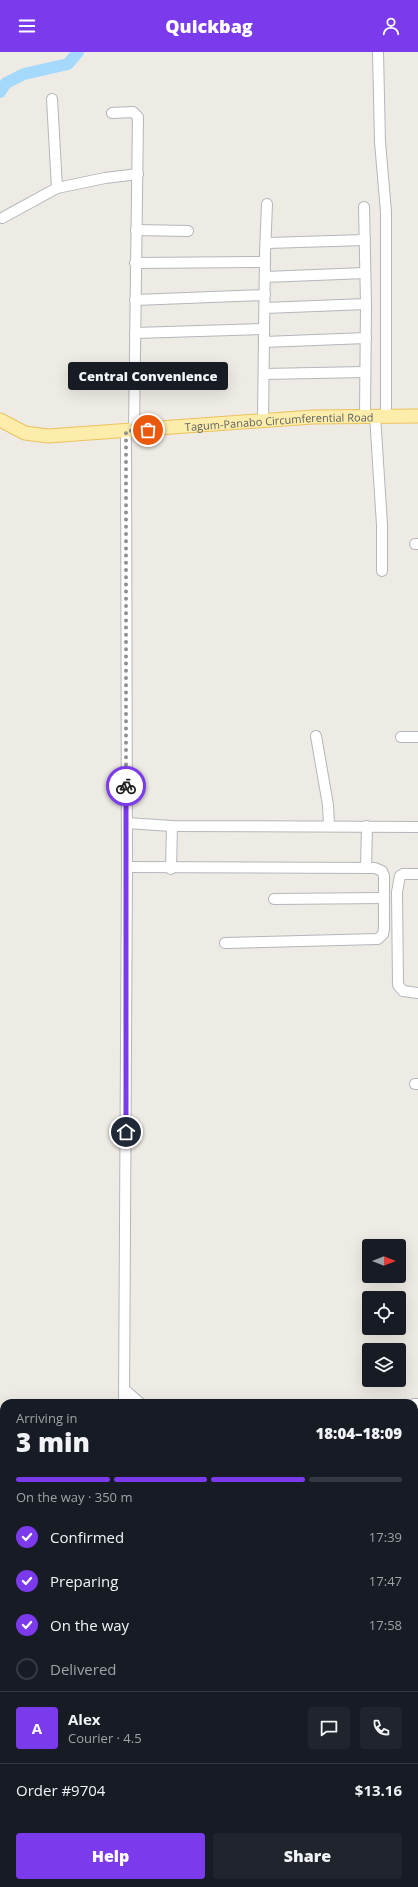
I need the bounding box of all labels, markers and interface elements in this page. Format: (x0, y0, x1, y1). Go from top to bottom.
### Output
text: Quickbag (165, 14, 253, 38)
icon: menu (16, 15, 38, 37)
icon: person (380, 15, 402, 37)
callout: Central Convenience (68, 362, 228, 390)
text: Central Convenience (78, 367, 218, 385)
street label: Tagum-Panabo Circumferential Road (184, 409, 374, 434)
pin (131, 413, 165, 447)
icon: bag (137, 419, 159, 441)
courier (106, 766, 146, 806)
icon: bike (115, 775, 137, 797)
pin (109, 1115, 143, 1149)
icon: home (115, 1121, 137, 1143)
north arrow (362, 1239, 406, 1283)
map controls (362, 1239, 406, 1387)
button: locate (362, 1291, 406, 1335)
button: layers (362, 1343, 406, 1387)
text: Arriving in (16, 1409, 78, 1427)
text: 18:04–18:09 (316, 1423, 402, 1443)
text: 3 min (16, 1424, 90, 1460)
text: On the way · 350 m (16, 1488, 132, 1506)
icon: check (16, 1526, 38, 1548)
text: Confirmed (50, 1527, 124, 1547)
text: 17:39 (369, 1528, 402, 1546)
icon: check (16, 1570, 38, 1592)
text: Preparing (50, 1571, 118, 1591)
text: 17:47 (369, 1572, 402, 1590)
icon: check (16, 1614, 38, 1636)
text: On the way (50, 1615, 129, 1635)
text: 17:58 (369, 1616, 402, 1634)
text: Delivered (50, 1659, 117, 1679)
button: chat (308, 1707, 350, 1749)
button: phone (360, 1707, 402, 1749)
text: Alex (68, 1709, 100, 1729)
text: A (32, 1718, 42, 1738)
text: Courier · 4.5 (68, 1729, 142, 1747)
text: Order #9704 (16, 1780, 105, 1800)
text: $13.16 (355, 1780, 402, 1800)
button: Help (16, 1833, 205, 1879)
button: Share (213, 1833, 402, 1879)

